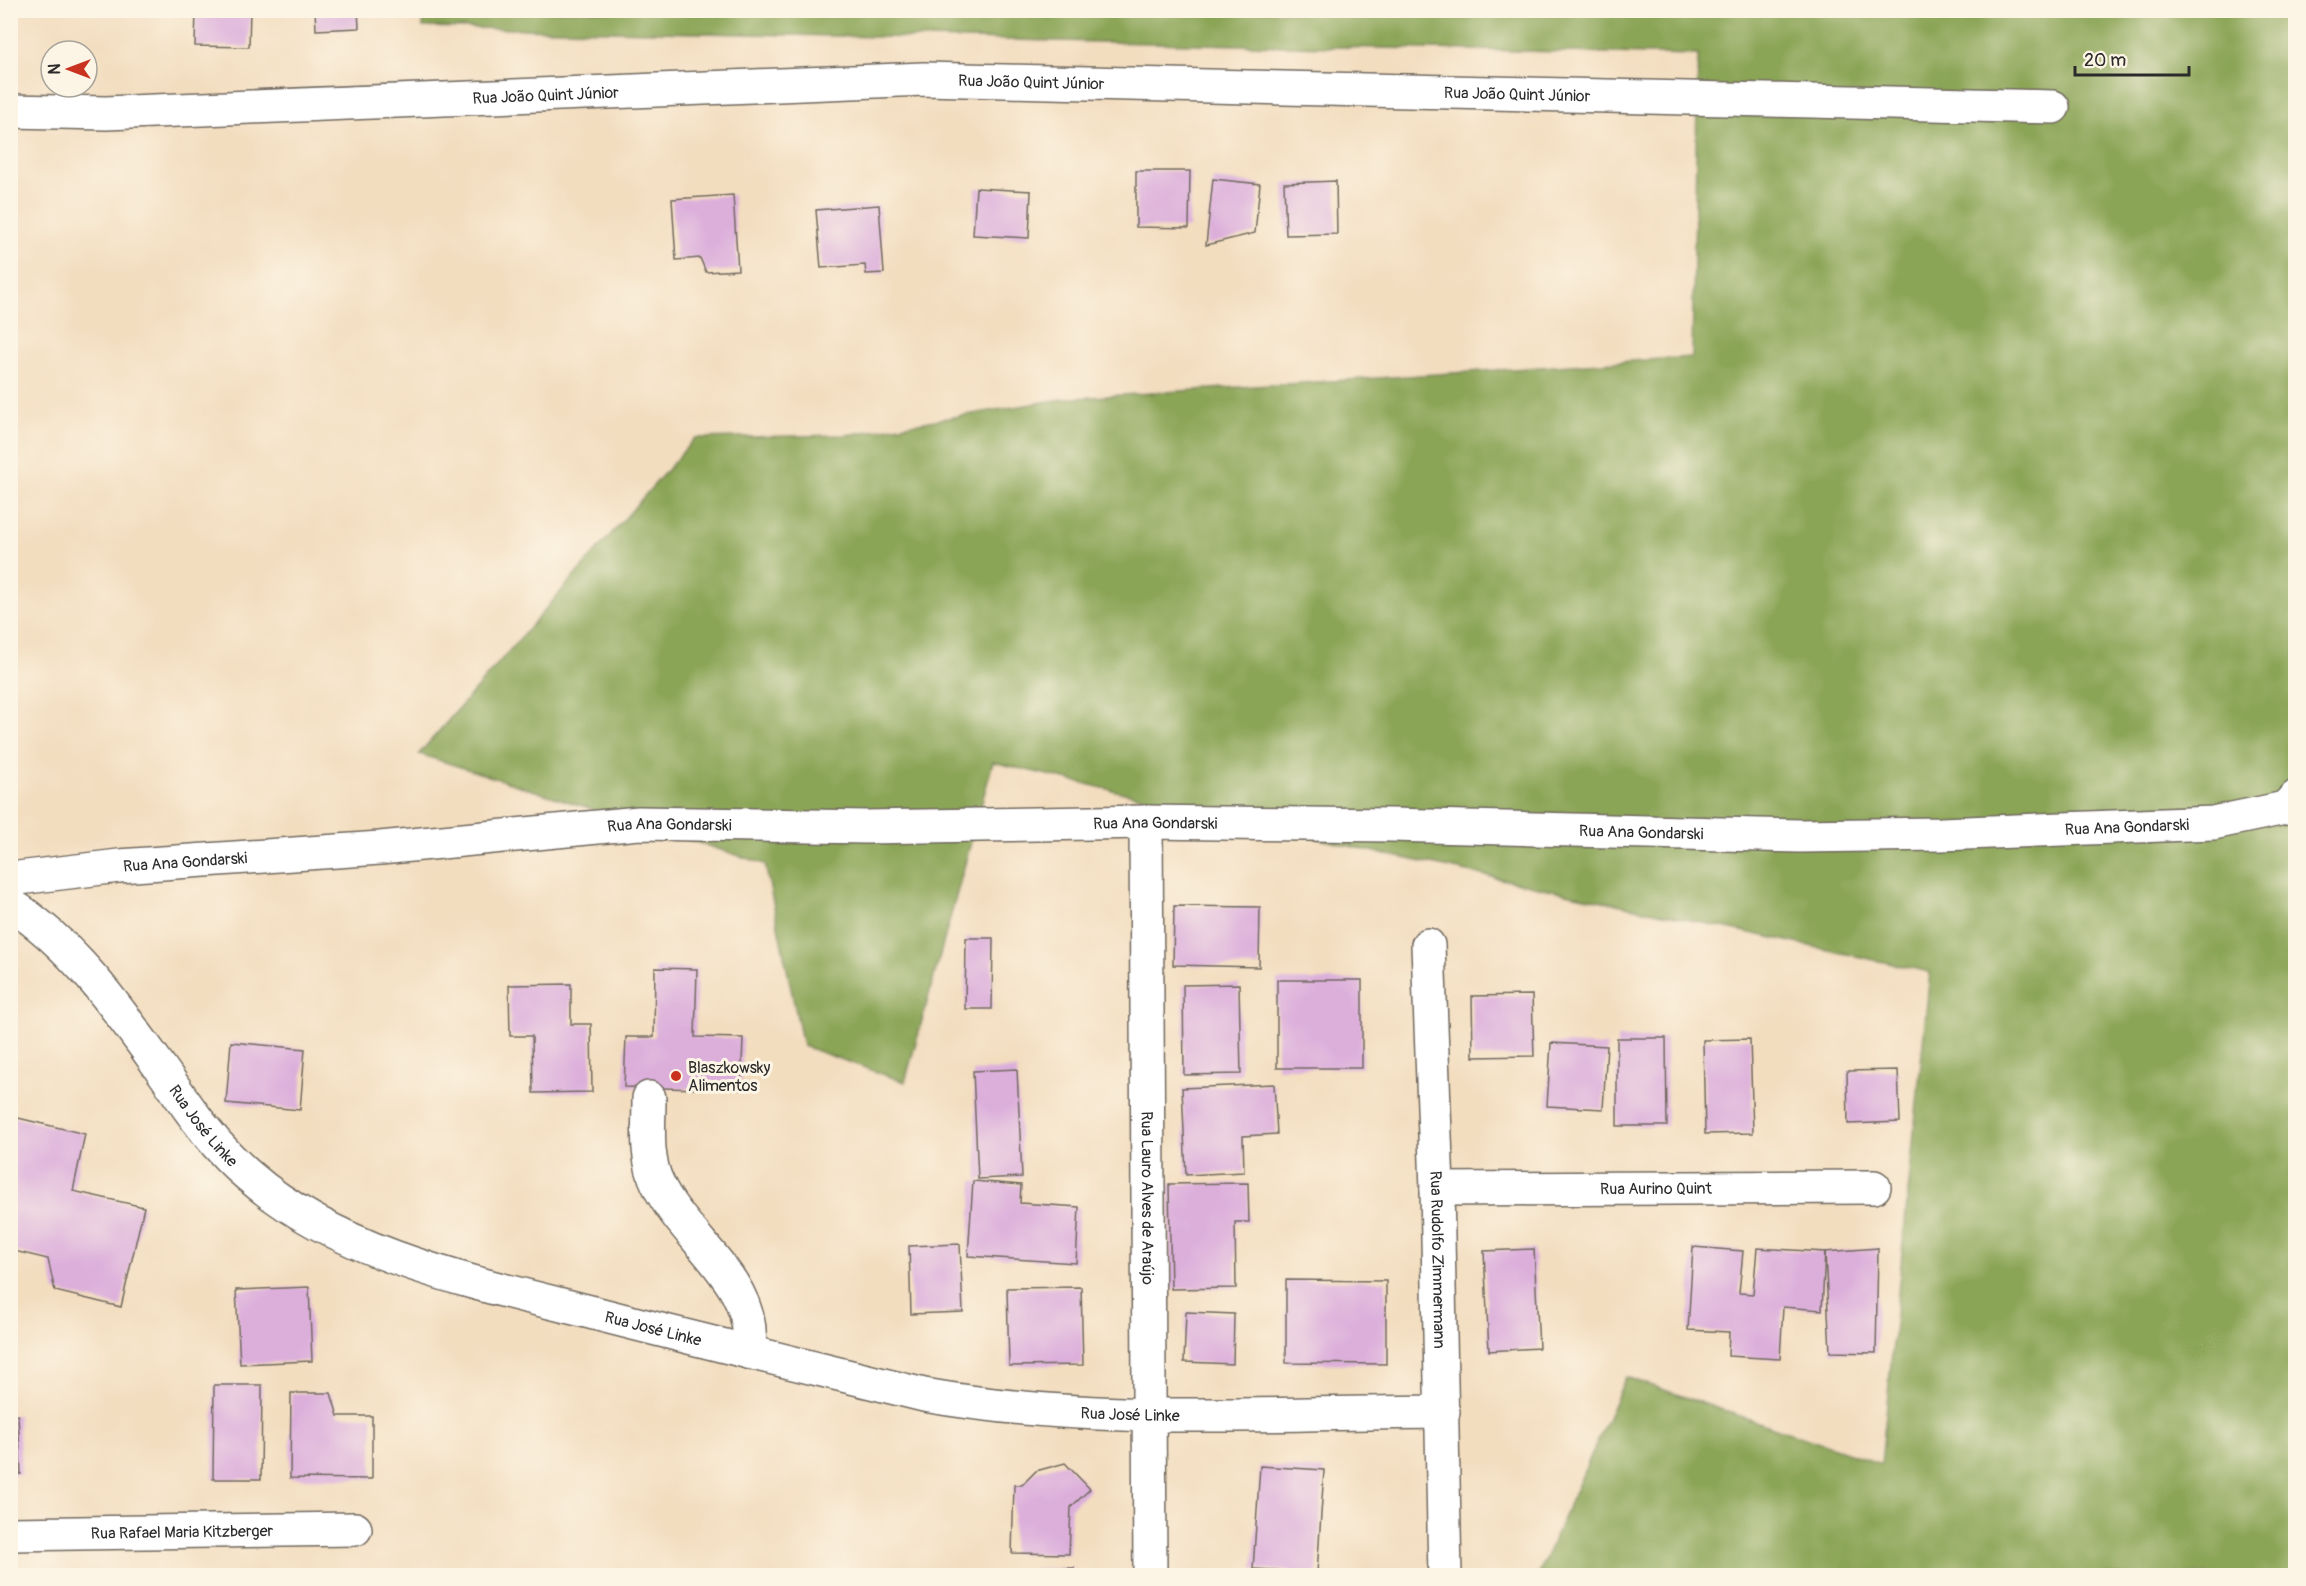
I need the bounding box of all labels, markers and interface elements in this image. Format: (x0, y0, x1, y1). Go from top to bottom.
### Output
north arrow (39, 39, 99, 99)
scale bar (2075, 39, 2189, 77)
text: 20 m (2084, 49, 2126, 72)
text: N (45, 63, 65, 74)
street label: Rua João Quint Júnior (958, 71, 1105, 94)
street label: Rua João Quint Júnior (472, 83, 620, 109)
street label: Rua João Quint Júnior (1444, 83, 1591, 107)
street label: Rua Ana Gondarski (1093, 813, 1218, 834)
street label: Rua Ana Gondarski (606, 814, 732, 837)
street label: Rua Ana Gondarski (2064, 815, 2190, 840)
street label: Rua Ana Gondarski (1579, 821, 1704, 844)
street label: Rua Ana Gondarski (122, 848, 248, 877)
place label: Blaszkowsky Alimentos (688, 1058, 771, 1096)
marker: Blaszkowsky Alimentos (669, 1069, 683, 1083)
street label: Rua José Linke (164, 1081, 242, 1171)
street label: Rua Lauro Alves de Araújo (1137, 1111, 1157, 1285)
street label: Rua Rudolfo Zimmermann (1425, 1171, 1449, 1349)
street label: Rua Aurino Quint (1600, 1179, 1713, 1199)
street label: Rua José Linke (603, 1307, 704, 1351)
street label: Rua José Linke (1080, 1403, 1180, 1426)
street label: Rua Rafael Maria Kitzberger (91, 1521, 274, 1544)

